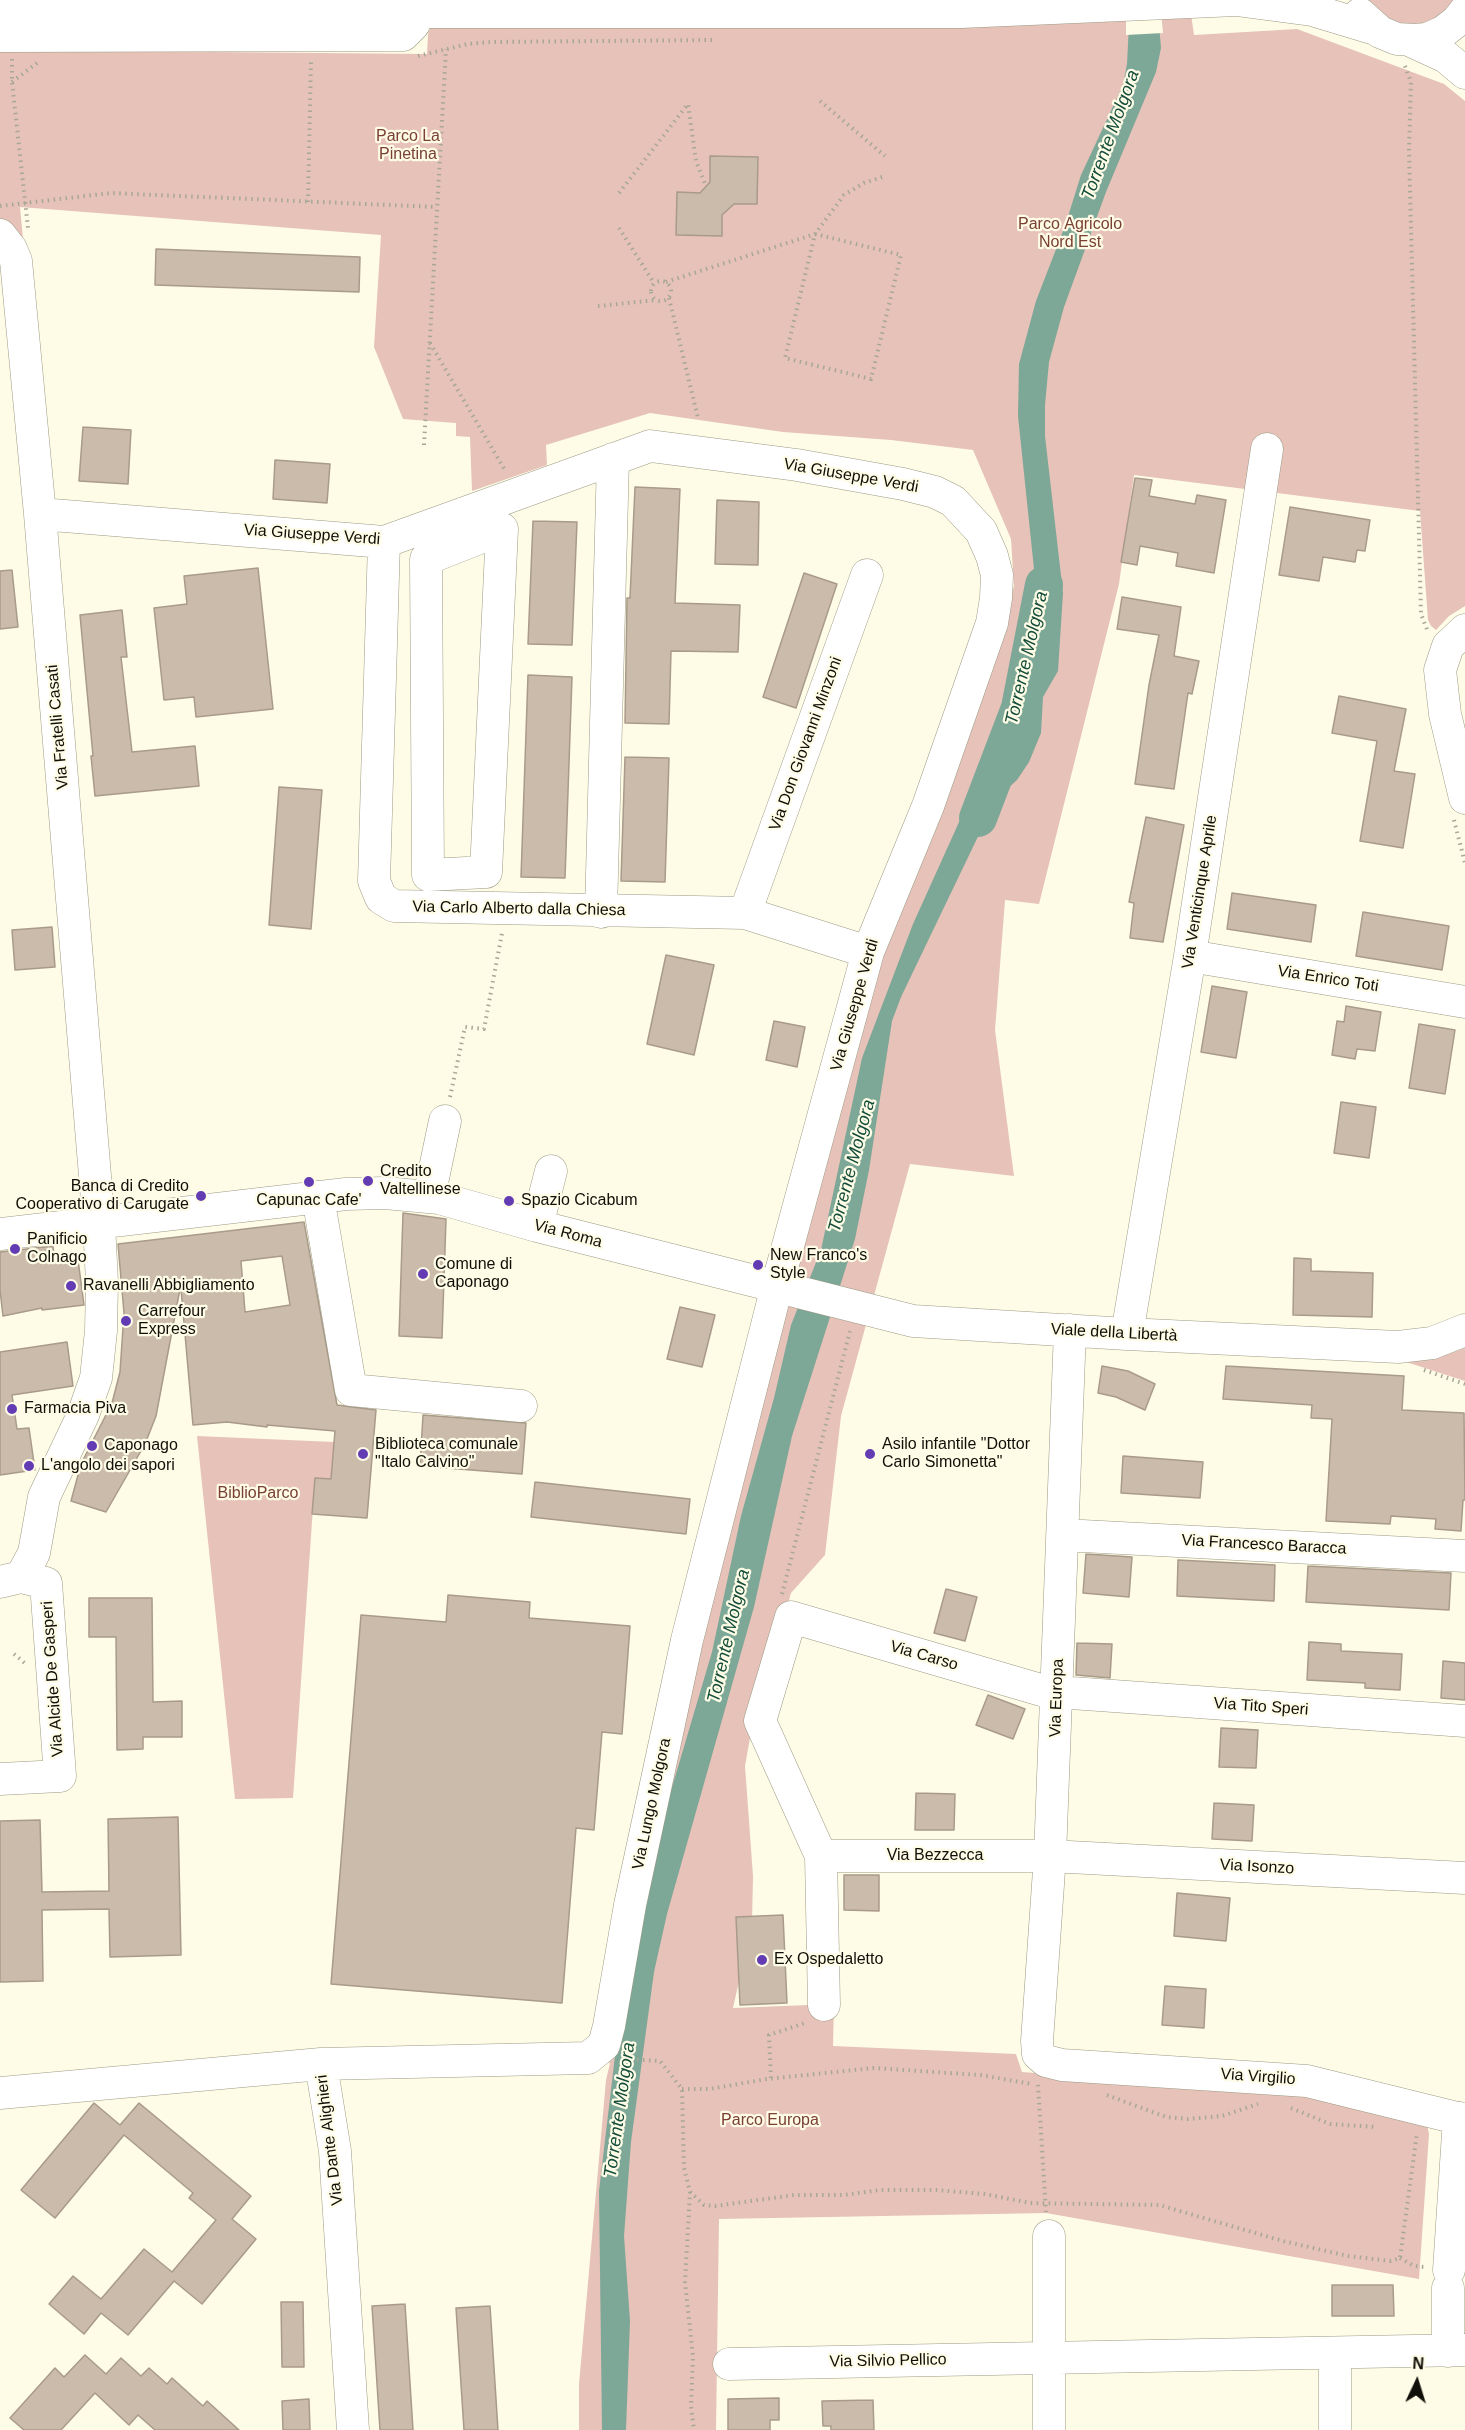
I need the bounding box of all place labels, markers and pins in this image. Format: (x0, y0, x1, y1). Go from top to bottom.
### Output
place label: Credito Valtellinese (380, 1162, 461, 1200)
marker: Credito Valtellinese (361, 1174, 375, 1188)
marker: Capunac Cafe' (302, 1175, 316, 1189)
place label: Banca di Credito Cooperativo di Carugate (16, 1177, 189, 1215)
marker: Banca di Credito Cooperativo di Carugate (194, 1189, 208, 1203)
place label: Capunac Cafe' (256, 1191, 362, 1211)
place label: Spazio Cicabum (521, 1191, 638, 1211)
marker: Spazio Cicabum (502, 1194, 516, 1208)
place label: Panificio Colnago (27, 1230, 87, 1268)
marker: Panificio Colnago (8, 1242, 22, 1256)
place label: New Franco's Style (770, 1246, 867, 1284)
place label: Comune di Caponago (435, 1255, 512, 1293)
marker: New Franco's Style (751, 1258, 765, 1272)
marker: Comune di Caponago (416, 1267, 430, 1281)
place label: Ravanelli Abbigliamento (83, 1276, 255, 1296)
marker: Ravanelli Abbigliamento (64, 1279, 78, 1293)
place label: Carrefour Express (138, 1302, 206, 1340)
marker: Carrefour Express (119, 1314, 133, 1328)
place label: Farmacia Piva (24, 1399, 126, 1419)
marker: Farmacia Piva (5, 1402, 19, 1416)
place label: Biblioteca comunale "Italo Calvino" (375, 1435, 518, 1473)
place label: Asilo infantile "Dottor Carlo Simonetta" (882, 1435, 1030, 1473)
place label: Caponago (104, 1436, 178, 1456)
marker: Caponago (85, 1439, 99, 1453)
marker: Biblioteca comunale "Italo Calvino" (356, 1447, 370, 1461)
marker: Asilo infantile "Dottor Carlo Simonetta" (863, 1447, 877, 1461)
place label: L'angolo dei sapori (41, 1456, 175, 1476)
marker: L'angolo dei sapori (22, 1459, 36, 1473)
place label: Ex Ospedaletto (774, 1950, 883, 1970)
marker: Ex Ospedaletto (755, 1953, 769, 1967)

